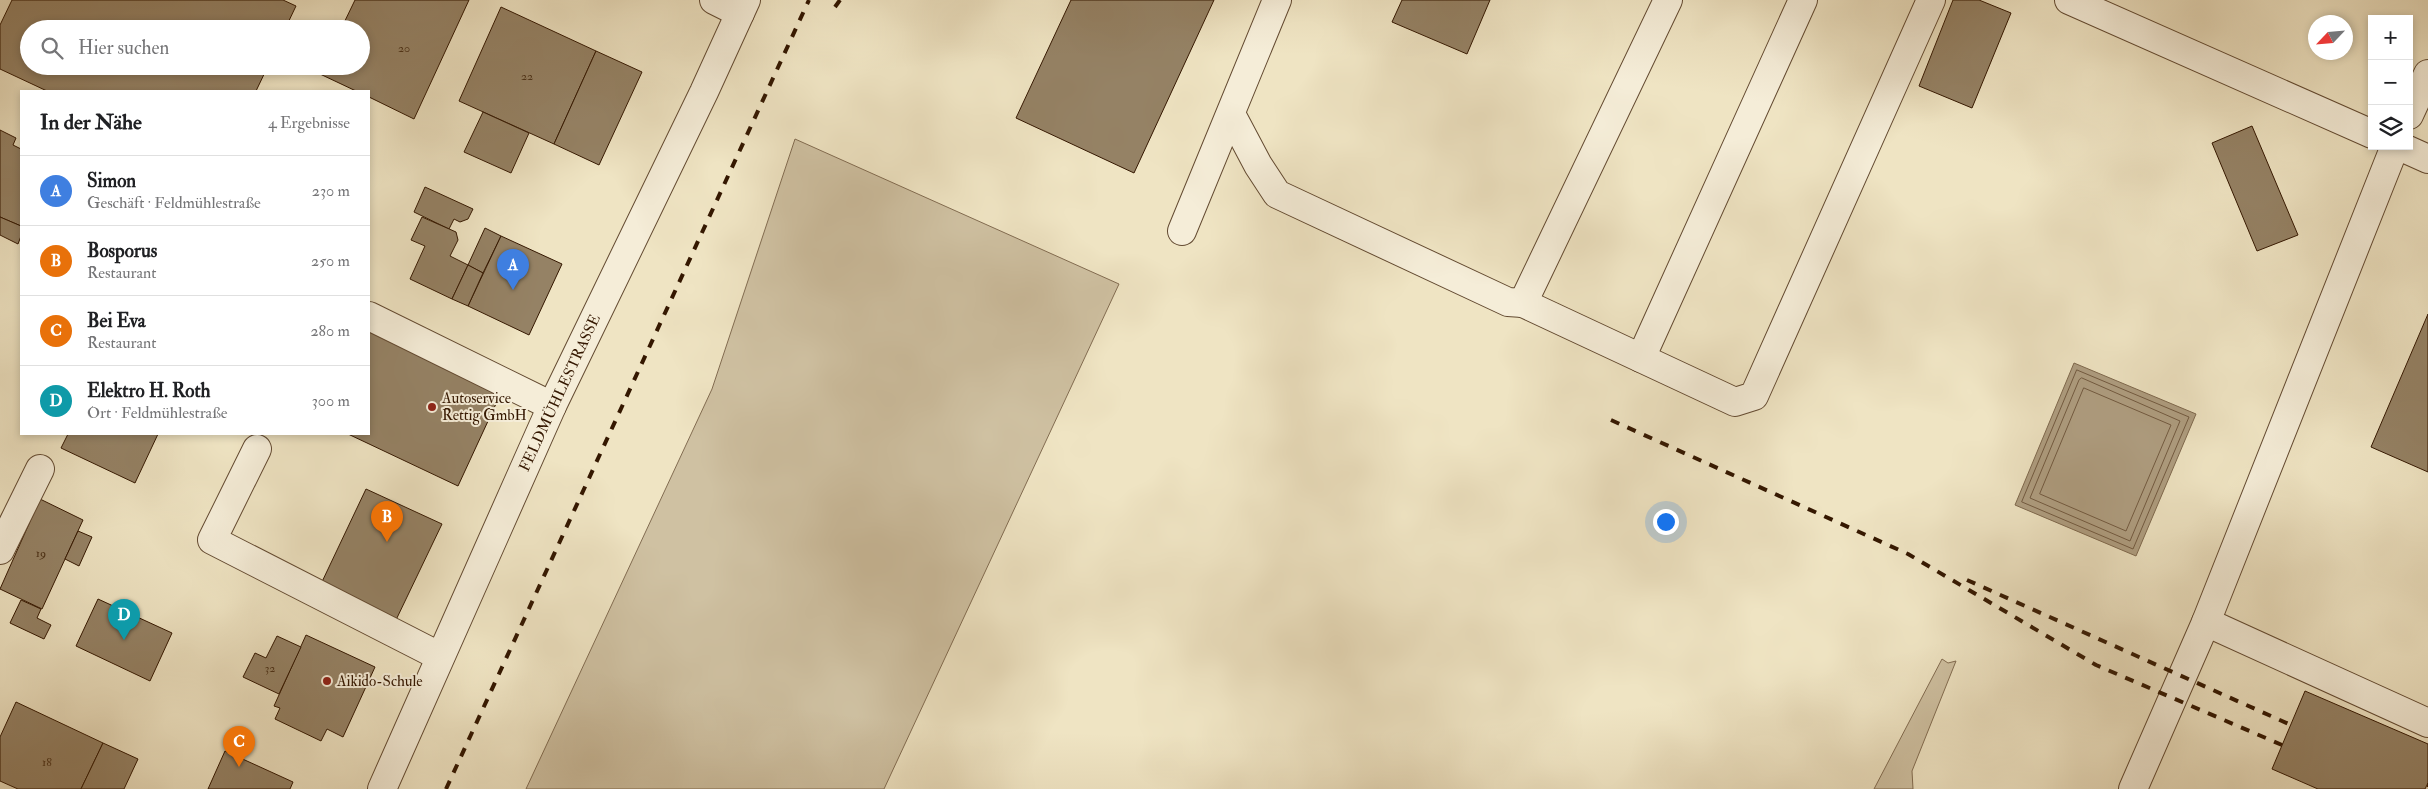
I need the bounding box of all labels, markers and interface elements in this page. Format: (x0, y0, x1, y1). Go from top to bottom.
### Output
north arrow (2308, 15, 2353, 60)
map controls (2368, 15, 2413, 150)
button: + (2368, 15, 2413, 60)
search box (20, 20, 370, 75)
icon: search (38, 34, 66, 62)
text: Hier suchen (78, 36, 169, 60)
house number: 20 (398, 41, 410, 56)
button: − (2368, 60, 2413, 105)
house number: 22 (521, 69, 533, 84)
button: layers (2368, 105, 2413, 150)
text: In der Nähe (40, 109, 142, 136)
text: 4 Ergebnisse (268, 113, 350, 133)
text: Simon (87, 169, 136, 193)
text: A (51, 181, 61, 201)
text: 230 m (312, 181, 350, 201)
text: Geschäft · Feldmühlestraße (87, 193, 261, 213)
text: Bosporus (87, 239, 157, 263)
pin: A (497, 249, 529, 290)
text: B (51, 251, 61, 271)
text: 250 m (311, 251, 350, 271)
text: Restaurant (87, 263, 156, 283)
text: Bei Eva (87, 309, 146, 333)
street label: FELDMÜHLESTRASSE (514, 311, 605, 475)
text: C (50, 321, 62, 341)
text: 280 m (310, 321, 350, 341)
text: Restaurant (87, 333, 156, 353)
text: Elektro H. Roth (87, 379, 211, 403)
place label: Autoservice Rettig GmbH (441, 389, 527, 425)
text: D (49, 391, 63, 411)
text: 300 m (312, 391, 350, 411)
marker: Autoservice Rettig GmbH (426, 401, 438, 413)
text: Ort · Feldmühlestraße (87, 403, 228, 423)
pin: B (371, 501, 403, 542)
your location (1653, 509, 1679, 535)
house number: 19 (36, 546, 46, 561)
pin: D (108, 599, 140, 640)
house number: 32 (265, 661, 275, 676)
place label: Aikido-Schule (336, 672, 423, 691)
marker: Aikido-Schule (321, 675, 333, 687)
pin: C (223, 726, 255, 767)
house number: 18 (42, 755, 52, 770)

